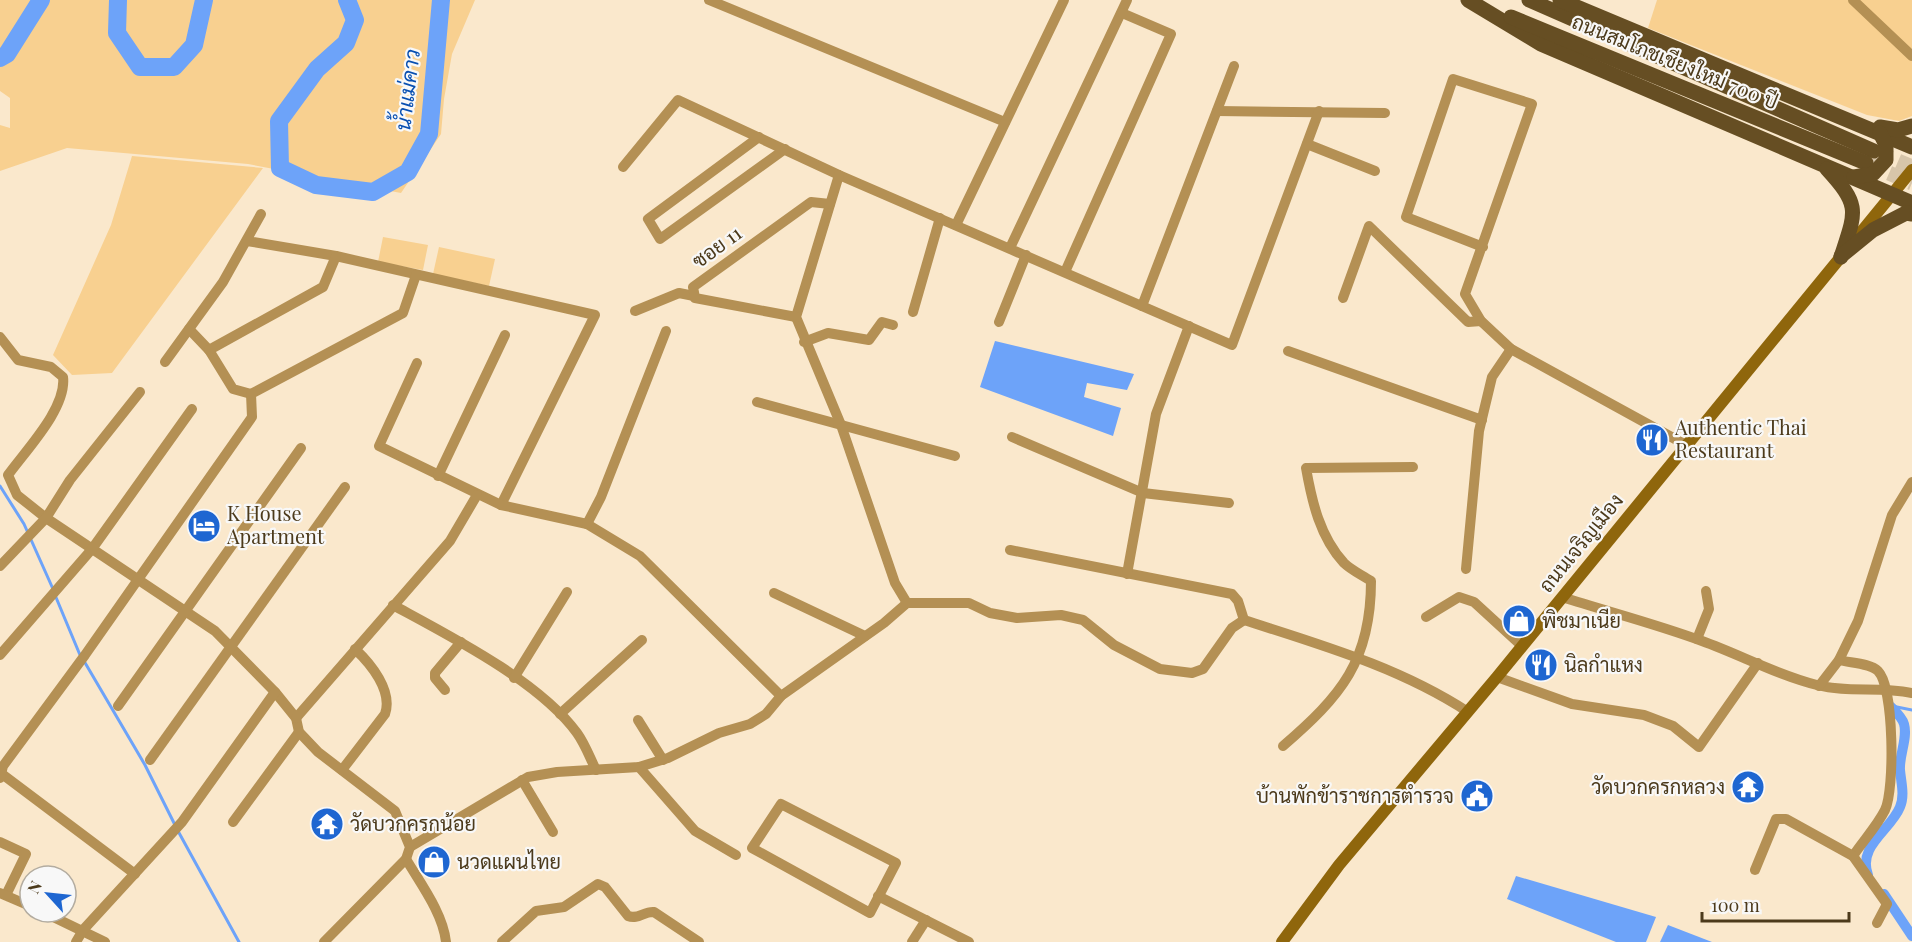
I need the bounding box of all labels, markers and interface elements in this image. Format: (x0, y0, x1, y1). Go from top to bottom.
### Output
street label: ถนนสมโภชเชียงใหม่ 700 ปี (1569, 7, 1782, 114)
water label: น้ำแม่คาว (385, 47, 425, 132)
street label: ซอย 11 (686, 219, 746, 273)
place label: Authentic Thai Restaurant (1674, 413, 1807, 463)
restaurant icon: Authentic Thai Restaurant (1634, 422, 1670, 458)
street label: ถนนเจริญเมือง (1532, 487, 1628, 597)
place label: K House Apartment (226, 499, 325, 549)
hotel icon: K House Apartment (186, 508, 222, 544)
shop icon: พิชมาเนีย (1501, 603, 1537, 639)
place label: พิชมาเนีย (1542, 606, 1621, 633)
restaurant icon: นิลกําแหง (1523, 647, 1559, 683)
place label: นิลกําแหง (1564, 650, 1643, 677)
temple icon: วัดบวกครกหลวง (1730, 769, 1766, 805)
place label: วัดบวกครกหลวง (1591, 772, 1725, 799)
public building icon: บ้านพักข้าราชการตำรวจ (1459, 778, 1495, 814)
place label: บ้านพักข้าราชการตำรวจ (1256, 781, 1454, 808)
temple icon: วัดบวกครกน้อย (309, 806, 345, 842)
place label: วัดบวกครกน้อย (350, 809, 476, 836)
shop icon: นวดแผนไทย (416, 844, 452, 880)
place label: นวดแผนไทย (457, 847, 561, 874)
north arrow (18, 864, 78, 924)
text: N (22, 877, 46, 897)
scale bar (1702, 885, 1849, 923)
text: 100 m (1711, 893, 1760, 917)

